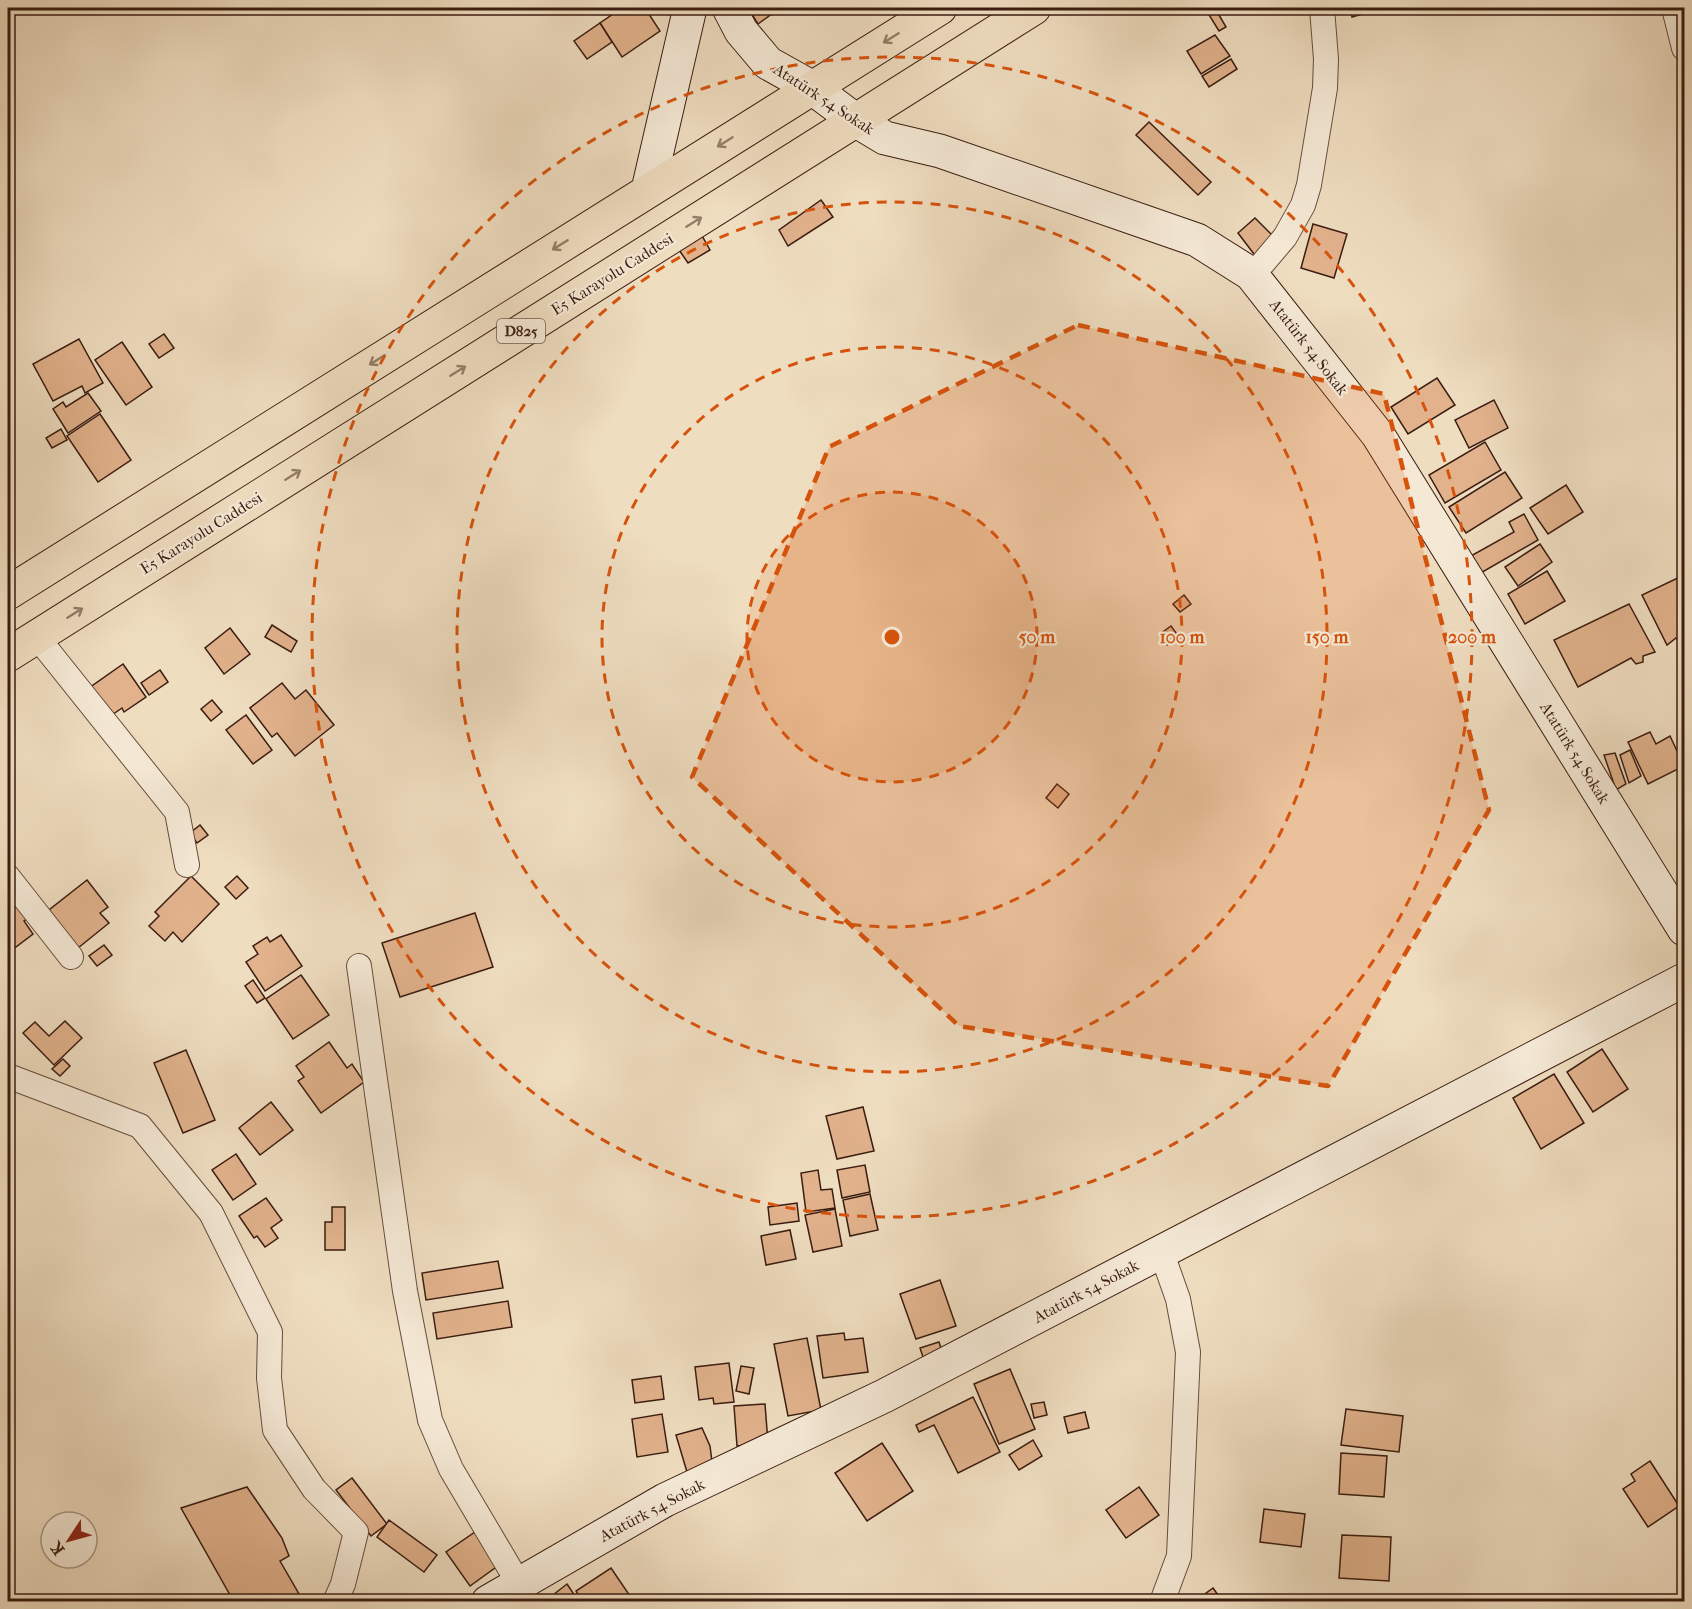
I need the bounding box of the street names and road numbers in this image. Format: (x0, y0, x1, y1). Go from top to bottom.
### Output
street label: Atatürk 54 Sokak (769, 59, 879, 139)
street label: E5 Karayolu Caddesi (547, 229, 677, 319)
street label: Atatürk 54 Sokak (1265, 295, 1353, 399)
road number: D825 (497, 319, 545, 343)
street label: E5 Karayolu Caddesi (136, 488, 266, 578)
street label: Atatürk 54 Sokak (1536, 698, 1614, 808)
street label: Atatürk 54 Sokak (1029, 1255, 1142, 1327)
street label: Atatürk 54 Sokak (595, 1474, 708, 1546)

